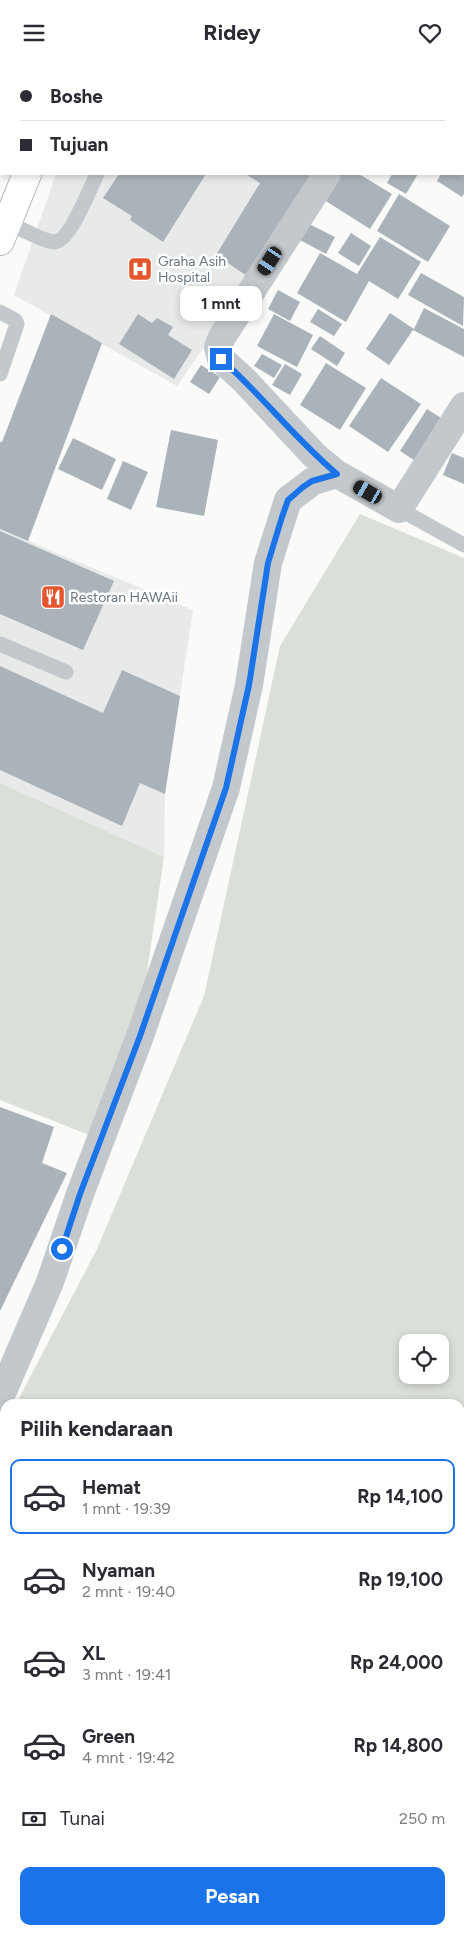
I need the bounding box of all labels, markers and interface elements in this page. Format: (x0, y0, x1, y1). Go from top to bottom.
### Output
icon: menu (20, 19, 48, 47)
text: Ridey (203, 19, 261, 46)
icon: heart (416, 19, 444, 47)
text: Boshe (50, 85, 103, 108)
text: Tujuan (50, 133, 108, 156)
car (255, 244, 284, 278)
place label: Graha Asih Hospital (158, 253, 226, 286)
hospital icon: Graha Asih Hospital (127, 256, 153, 282)
callout: 1 mnt (180, 287, 262, 321)
text: 1 mnt (201, 294, 241, 313)
route end (210, 348, 232, 370)
car (351, 478, 384, 506)
restaurant icon: Restoran HAWAii (40, 584, 66, 610)
place label: Restoran HAWAii (70, 589, 178, 606)
route start (51, 1238, 73, 1260)
map controls (399, 1334, 449, 1384)
button: locate (399, 1334, 449, 1384)
text: Pilih kendaraan (20, 1415, 173, 1442)
icon: car (22, 1474, 67, 1519)
text: Hemat (82, 1476, 141, 1499)
text: Rp 14,100 (357, 1485, 443, 1508)
text: 1 mnt · 19:39 (82, 1499, 171, 1518)
icon: car (22, 1557, 67, 1602)
text: Nyaman (82, 1559, 155, 1582)
text: Rp 19,100 (358, 1568, 443, 1591)
text: 2 mnt · 19:40 (82, 1582, 175, 1601)
icon: car (22, 1640, 67, 1685)
text: XL (82, 1642, 105, 1665)
text: Rp 24,000 (350, 1651, 443, 1674)
text: 3 mnt · 19:41 (82, 1665, 171, 1684)
icon: car (22, 1723, 67, 1768)
text: Green (82, 1725, 135, 1748)
text: Rp 14,800 (354, 1734, 443, 1757)
text: 4 mnt · 19:42 (82, 1748, 175, 1767)
icon: cash (20, 1805, 48, 1833)
text: Tunai (60, 1807, 105, 1830)
text: 250 m (399, 1809, 445, 1828)
button: Pesan (20, 1867, 445, 1925)

